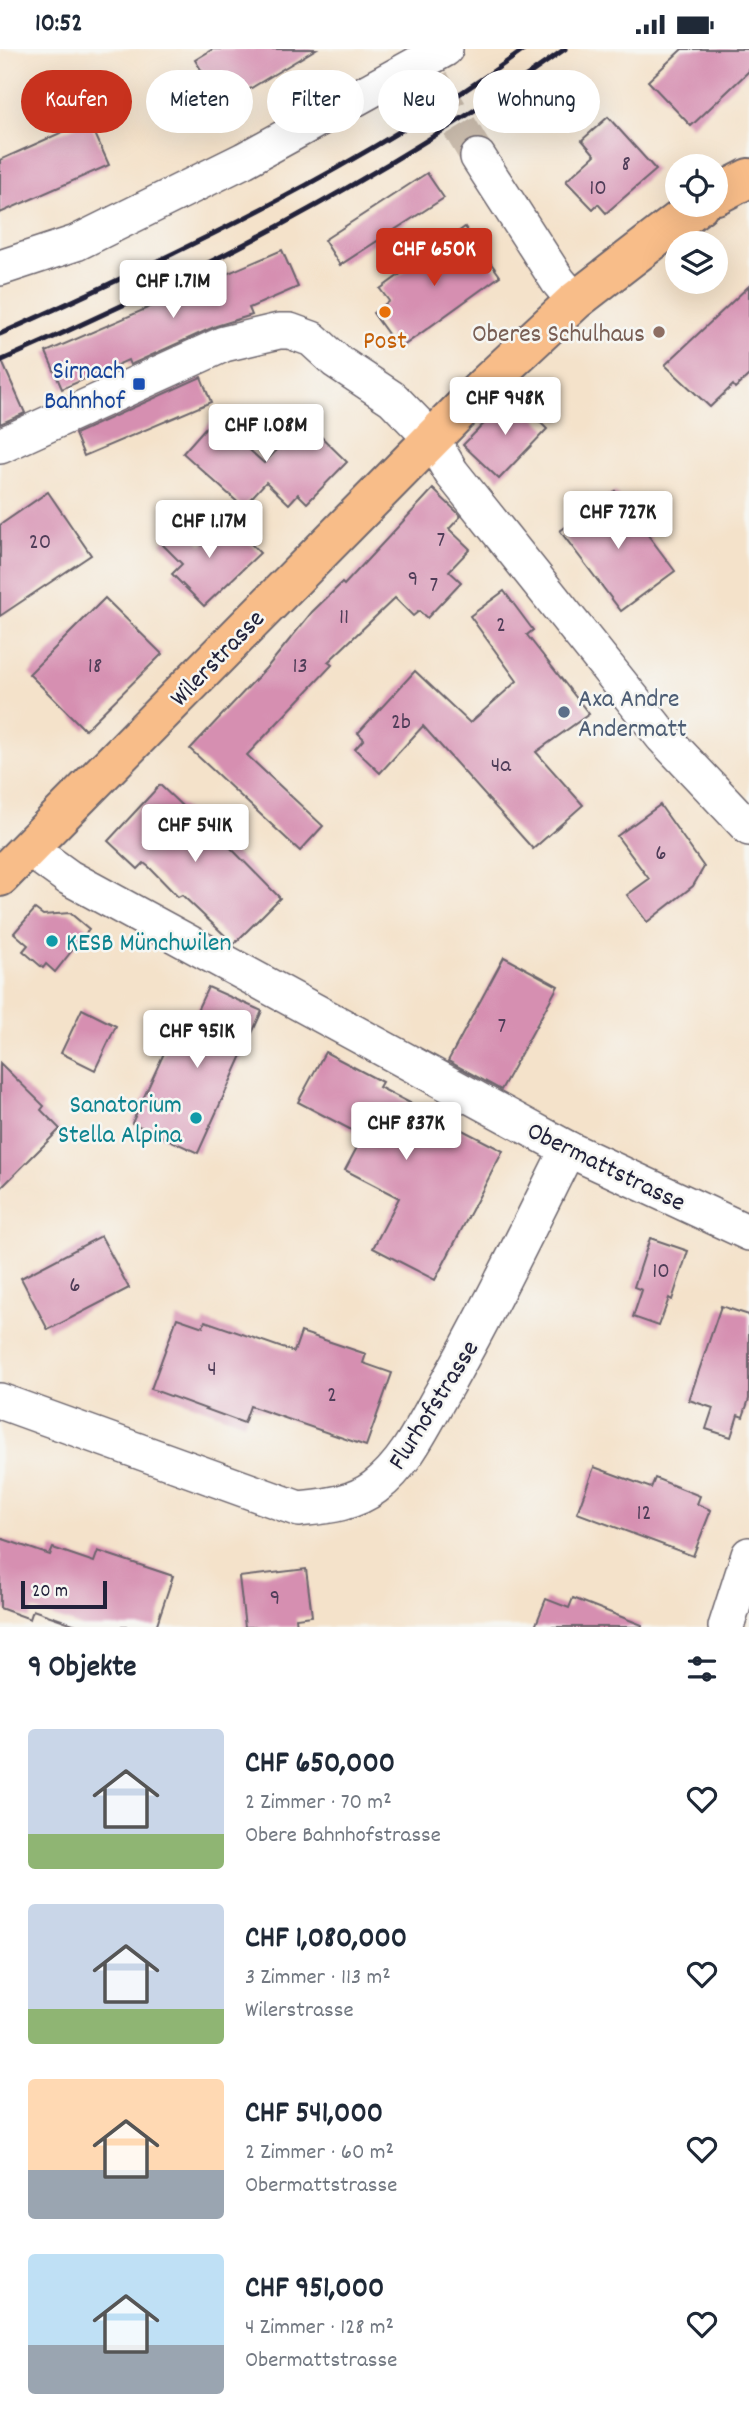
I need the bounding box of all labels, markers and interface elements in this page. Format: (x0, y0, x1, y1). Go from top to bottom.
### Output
text: 10:52 (35, 6, 83, 43)
chip: Kaufen (21, 70, 132, 133)
chip: Mieten (146, 70, 253, 133)
chip: Filter (267, 70, 364, 133)
chip: Neu (378, 70, 459, 133)
chip: Wohnung (473, 70, 600, 133)
house number: 8 (621, 149, 631, 182)
map controls (665, 154, 728, 294)
button: locate (665, 154, 728, 217)
house number: 10 (589, 173, 607, 206)
pin: CHF 650K (362, 229, 506, 288)
button: layers (665, 231, 728, 294)
text: CHF 650K (392, 234, 476, 267)
pin: CHF 1.71M (93, 261, 253, 320)
text: CHF 1.71M (136, 266, 210, 299)
marker: Post (377, 304, 393, 320)
place label: Oberes Schulhaus (472, 317, 645, 354)
place label: Post (363, 324, 407, 361)
marker: Oberes Schulhaus (651, 324, 667, 340)
place label: Sirnach Bahnhof (44, 354, 126, 421)
marker: Sirnach Bahnhof (131, 376, 147, 392)
pin: CHF 948K (433, 377, 577, 437)
text: CHF 948K (466, 383, 544, 416)
pin: CHF 1.08M (186, 405, 346, 464)
text: CHF 1.08M (225, 410, 307, 443)
pin: CHF 727K (546, 491, 690, 551)
text: CHF 727K (580, 497, 656, 530)
pin: CHF 1.17M (129, 501, 289, 560)
text: CHF 1.17M (172, 506, 246, 539)
house number: 7 (437, 525, 445, 558)
house number: 20 (29, 527, 51, 560)
house number: 9 (408, 564, 418, 597)
house number: 7 (430, 570, 438, 603)
street label: Wilerstrasse (163, 602, 274, 716)
house number: 11 (339, 602, 349, 635)
house number: 2 (496, 610, 506, 643)
house number: 18 (88, 651, 102, 684)
house number: 13 (292, 651, 308, 684)
place label: Axa Andre Andermatt (578, 682, 687, 749)
marker: Axa Andre Andermatt (556, 704, 572, 720)
house number: 2b (391, 707, 411, 740)
house number: 4a (491, 750, 512, 783)
pin: CHF 541K (123, 805, 267, 864)
text: CHF 541K (158, 810, 232, 843)
house number: 6 (655, 838, 667, 871)
place label: KESB Münchwilen (66, 926, 232, 963)
marker: KESB Münchwilen (44, 933, 60, 949)
pin: CHF 951K (125, 1011, 269, 1070)
house number: 7 (498, 1011, 506, 1044)
text: CHF 951K (159, 1016, 235, 1049)
place label: Sanatorium Stella Alpina (58, 1088, 183, 1155)
pin: CHF 837K (334, 1103, 478, 1162)
text: CHF 837K (367, 1108, 445, 1141)
marker: Sanatorium Stella Alpina (188, 1110, 204, 1126)
street label: Obermattstrasse (520, 1114, 691, 1223)
house number: 10 (652, 1256, 670, 1289)
house number: 6 (69, 1270, 81, 1303)
street label: Flurhofstrasse (380, 1334, 490, 1478)
house number: 4 (207, 1354, 217, 1387)
house number: 2 (327, 1380, 337, 1413)
house number: 12 (636, 1498, 652, 1531)
scale bar (21, 1578, 107, 1610)
text: 20 m (32, 1579, 68, 1606)
house number: 9 (270, 1583, 280, 1616)
text: 9 Objekte (28, 1648, 136, 1691)
icon: filters (683, 1650, 721, 1688)
text: CHF 650,000 (245, 1744, 395, 1787)
icon: home (84, 1757, 168, 1841)
icon: heart (683, 1780, 721, 1818)
text: 2 Zimmer · 70 m² (245, 1787, 392, 1820)
text: Obere Bahnhofstrasse (245, 1820, 441, 1853)
text: CHF 1,080,000 (245, 1919, 407, 1962)
icon: home (84, 1932, 168, 2016)
icon: heart (683, 1955, 721, 1993)
text: 3 Zimmer · 113 m² (245, 1962, 391, 1995)
text: Wilerstrasse (245, 1995, 354, 2028)
text: CHF 541,000 (245, 2094, 383, 2137)
icon: home (84, 2107, 168, 2191)
icon: heart (683, 2130, 721, 2168)
text: 2 Zimmer · 60 m² (245, 2137, 394, 2170)
text: Obermattstrasse (245, 2170, 397, 2203)
text: CHF 951,000 (245, 2269, 384, 2312)
icon: home (84, 2282, 168, 2366)
icon: heart (683, 2305, 721, 2343)
text: 4 Zimmer · 128 m² (245, 2312, 394, 2345)
text: Obermattstrasse (245, 2345, 397, 2378)

